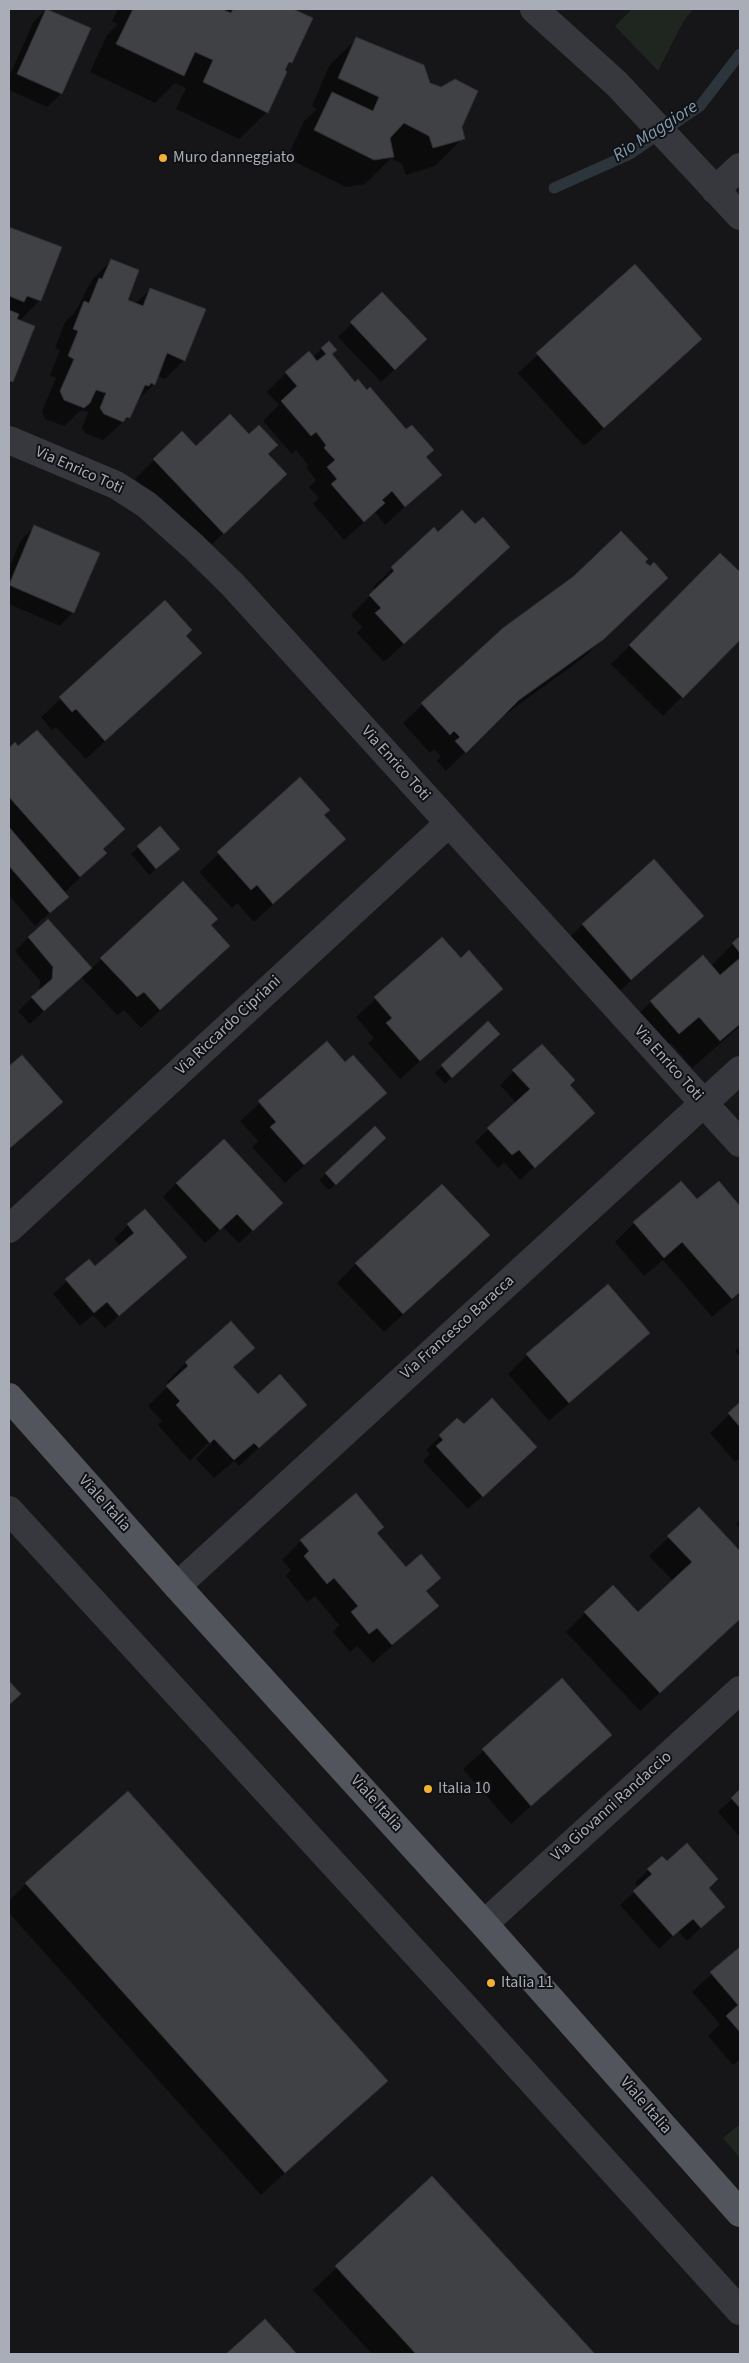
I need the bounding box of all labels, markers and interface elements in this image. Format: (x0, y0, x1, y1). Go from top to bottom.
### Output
water label: Rio Maggiore (610, 97, 702, 167)
place label: Muro danneggiato (173, 148, 295, 168)
marker: Muro danneggiato (157, 152, 169, 164)
street label: Via Enrico Toti (32, 443, 126, 499)
street label: Via Enrico Toti (356, 723, 434, 805)
street label: Via Riccardo Cipriani (172, 972, 286, 1080)
street label: Via Enrico Toti (629, 1023, 707, 1105)
street label: Via Francesco Baracca (397, 1272, 519, 1384)
street label: Viale Italia (74, 1472, 134, 1536)
street label: Via Giovanni Randaccio (548, 1748, 676, 1866)
street label: Viale Italia (346, 1772, 406, 1836)
place label: Italia 10 (438, 1779, 491, 1799)
marker: Italia 10 (422, 1783, 434, 1795)
place label: Italia 11 (501, 1973, 554, 1993)
marker: Italia 11 (485, 1977, 497, 1989)
street label: Viale Italia (615, 2074, 675, 2138)

